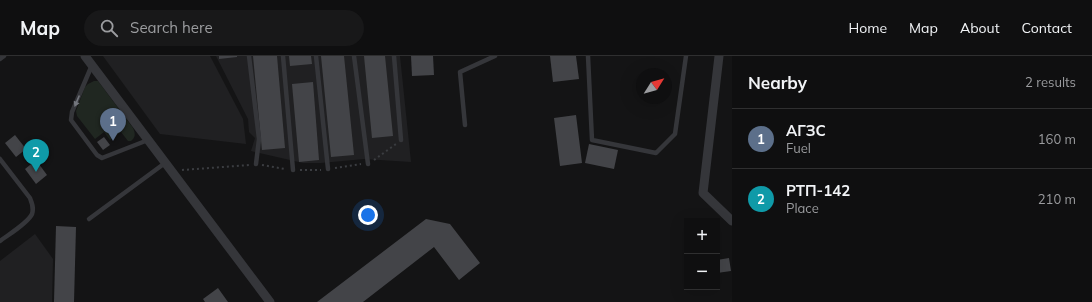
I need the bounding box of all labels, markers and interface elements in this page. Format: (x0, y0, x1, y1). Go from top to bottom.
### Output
search box (84, 10, 364, 46)
text: Map (20, 16, 60, 40)
icon: search (98, 17, 120, 39)
text: Search here (130, 18, 213, 37)
text: Home (848, 19, 887, 37)
text: Map (909, 19, 938, 37)
text: About (960, 19, 1000, 37)
text: Contact (1022, 19, 1072, 37)
north arrow (636, 68, 672, 104)
text: Nearby (748, 72, 807, 93)
text: 2 results (1025, 74, 1076, 90)
one-way arrow (73, 95, 80, 107)
pin: 1 (100, 108, 126, 141)
text: АГЗС (786, 121, 826, 140)
text: 1 (757, 131, 765, 147)
text: 160 m (1038, 131, 1076, 147)
pin: 2 (23, 139, 49, 172)
text: Fuel (786, 140, 811, 156)
text: РТП-142 (786, 181, 850, 200)
text: 2 (757, 191, 765, 207)
text: 210 m (1038, 191, 1076, 207)
text: Place (786, 200, 819, 216)
your location (358, 205, 378, 225)
map controls (684, 218, 720, 290)
button: + (684, 218, 720, 254)
button: − (684, 254, 720, 290)

